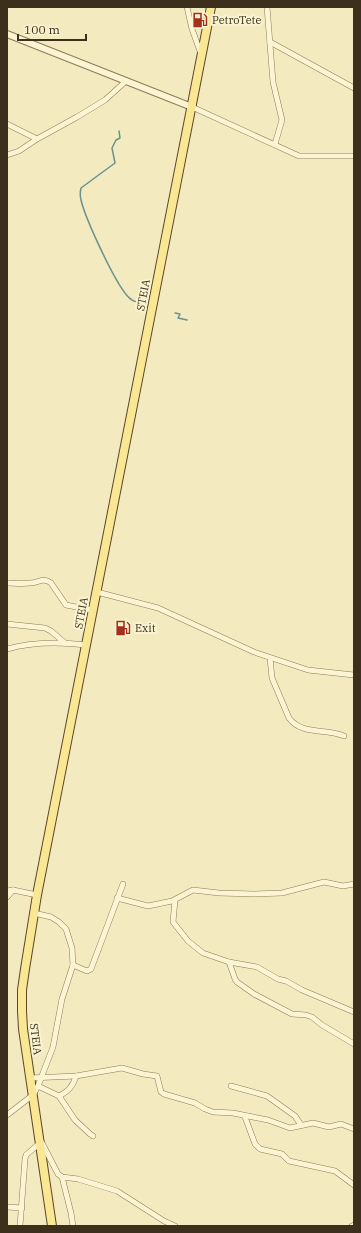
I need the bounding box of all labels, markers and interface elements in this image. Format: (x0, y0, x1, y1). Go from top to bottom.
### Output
fuel station icon: PetroTete (191, 11, 209, 29)
place label: PetroTete (212, 13, 261, 27)
scale bar (18, 16, 86, 42)
text: 100 m (24, 22, 60, 37)
street label: STEIA (133, 278, 153, 312)
street label: STEIA (71, 596, 91, 630)
fuel station icon: Exit (114, 619, 132, 637)
place label: Exit (135, 621, 156, 635)
street label: STEIA (27, 1022, 45, 1056)

